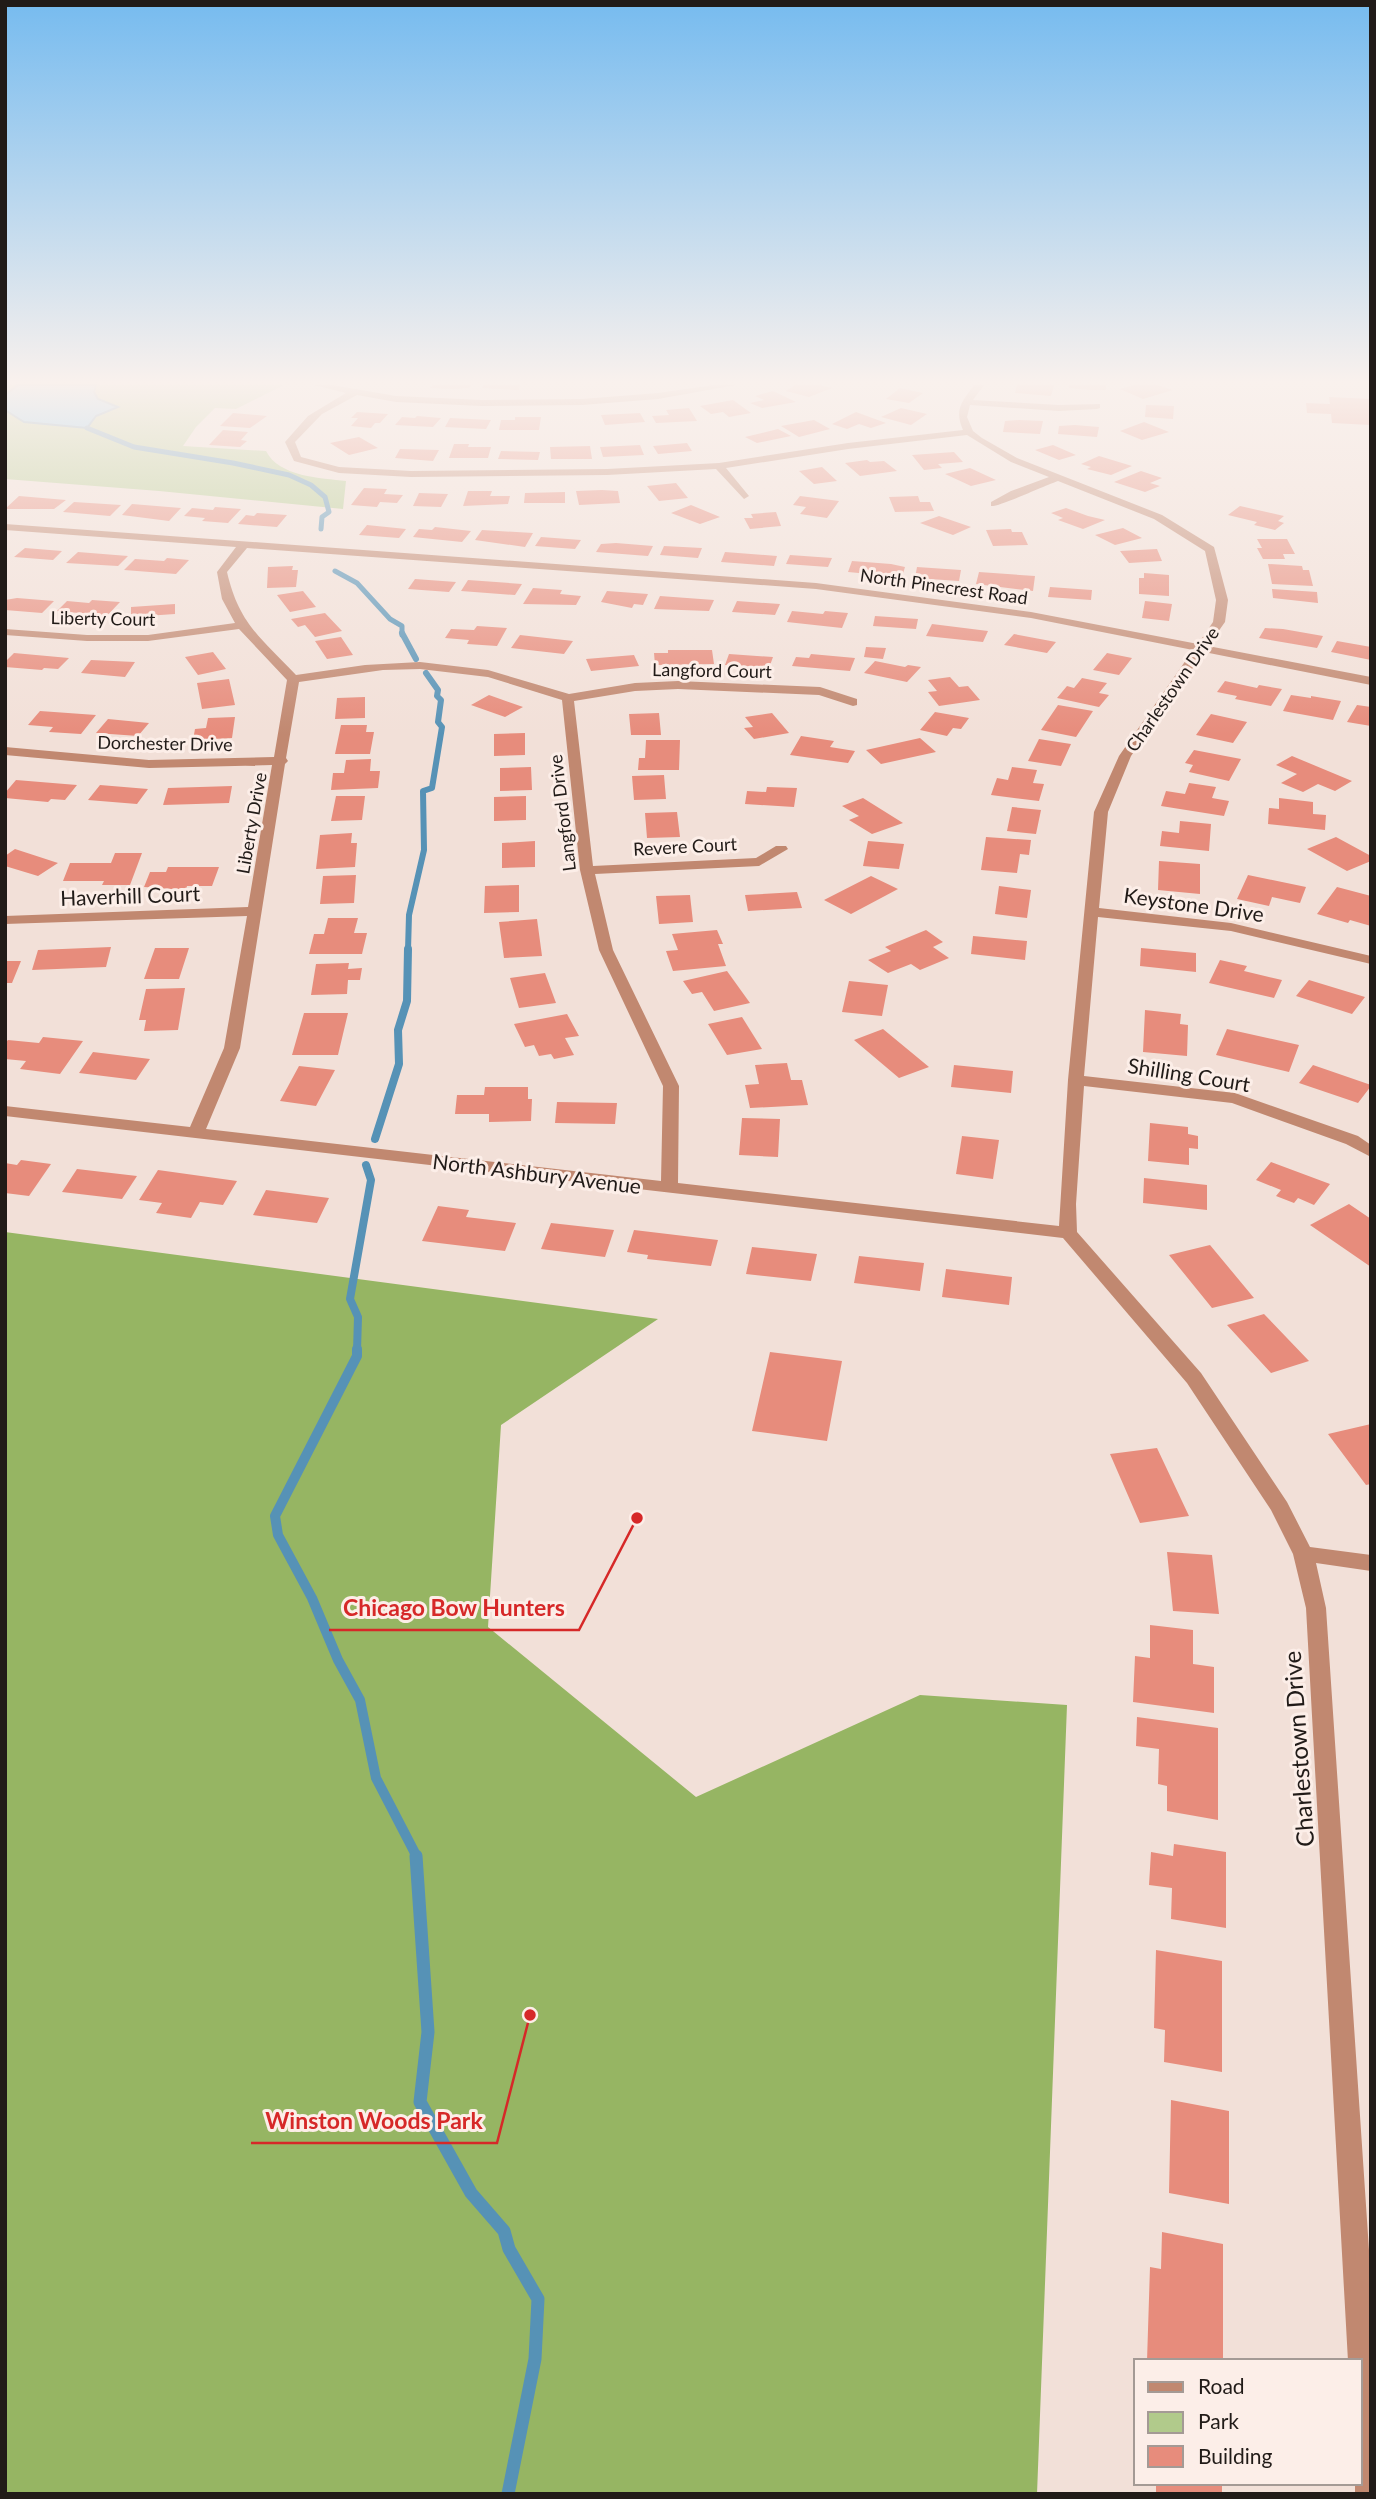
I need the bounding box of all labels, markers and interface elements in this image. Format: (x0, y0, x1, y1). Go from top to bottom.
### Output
street label: North Pinecrest Road (859, 563, 1029, 609)
street label: Liberty Court (50, 606, 156, 630)
street label: Charlestown Drive (1121, 622, 1223, 756)
street label: Langford Court (652, 658, 773, 682)
street label: Dorchester Drive (97, 731, 233, 755)
street label: Langford Drive (544, 753, 580, 873)
street label: Liberty Drive (231, 771, 271, 875)
street label: Revere Court (633, 832, 738, 860)
street label: Haverhill Court (60, 880, 201, 910)
street label: Keystone Drive (1122, 882, 1266, 926)
street label: Shilling Court (1126, 1052, 1252, 1096)
street label: North Ashbury Avenue (431, 1148, 643, 1198)
callout: Chicago Bow Hunters (329, 1586, 579, 1630)
text: Chicago Bow Hunters (343, 1593, 565, 1621)
street label: Charlestown Drive (1277, 1650, 1319, 1848)
callout: Winston Woods Park (251, 2099, 497, 2143)
text: Winston Woods Park (265, 2106, 483, 2134)
legend (1134, 2359, 1362, 2485)
text: Road (1198, 2373, 1245, 2398)
text: Park (1198, 2408, 1239, 2433)
text: Building (1198, 2443, 1273, 2468)

